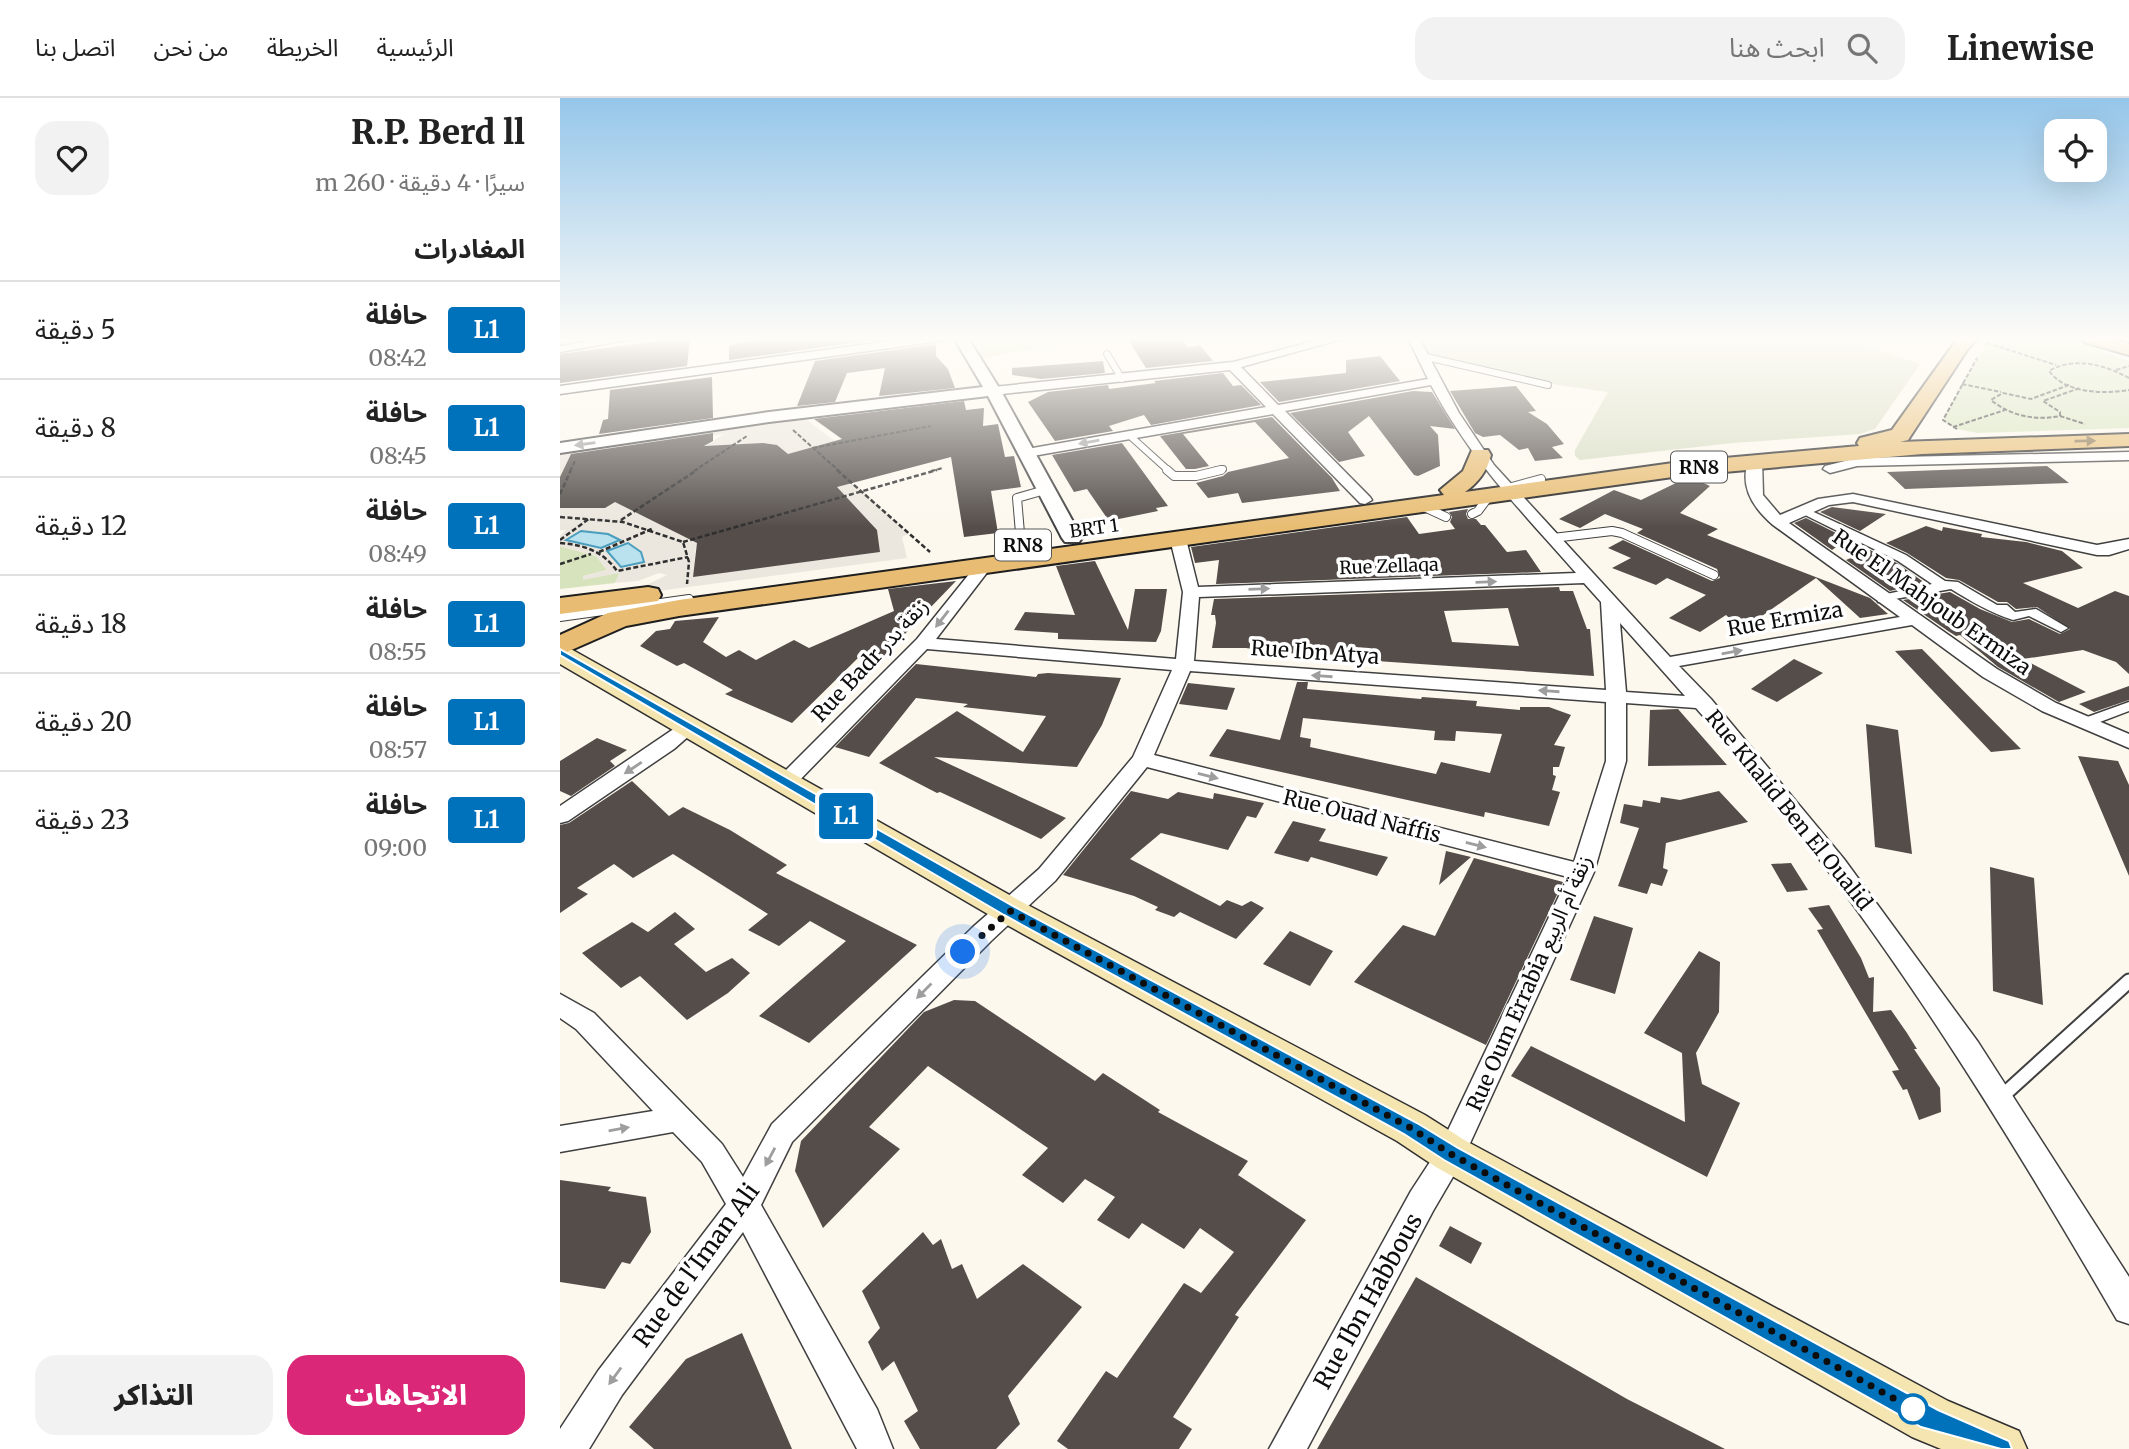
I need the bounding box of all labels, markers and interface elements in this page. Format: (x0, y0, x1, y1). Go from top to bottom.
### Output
search box (1415, 17, 1905, 80)
text: Linewise (1947, 28, 2094, 69)
icon: search (1843, 29, 1881, 67)
text: ابحث هنا (1729, 31, 1825, 64)
text: اتصل بنا (35, 32, 116, 63)
text: من نحن (154, 32, 229, 63)
text: الخريطة (267, 32, 339, 63)
text: الرئيسية (377, 32, 454, 63)
text: R.P. Berd ll (351, 112, 525, 153)
map controls (2044, 119, 2107, 182)
button: locate (2044, 119, 2107, 182)
button: heart (35, 121, 109, 195)
text: سيرًا · 4 دقيقة · 260 m (315, 168, 525, 197)
text: المغادرات (414, 232, 525, 265)
text: حافلة (366, 298, 427, 331)
text: 5 دقيقة (35, 313, 116, 346)
text: L1 (474, 314, 499, 345)
text: 08:42 (368, 343, 427, 372)
text: حافلة (366, 396, 427, 429)
text: 8 دقيقة (35, 411, 116, 444)
text: L1 (474, 412, 499, 443)
one-way arrow (2074, 435, 2096, 446)
one-way arrow (1078, 437, 1100, 448)
one-way arrow (574, 439, 596, 450)
text: 08:45 (369, 441, 427, 470)
road number: RN8 (1671, 452, 1727, 482)
text: حافلة (366, 494, 427, 527)
text: 12 دقيقة (35, 509, 127, 542)
text: L1 (474, 510, 499, 541)
street label: BRT 1 (1068, 513, 1120, 543)
street label: Rue El Mahjoub Ermiza (1827, 523, 2037, 681)
road number: RN8 (995, 530, 1051, 560)
text: 08:49 (368, 539, 427, 568)
street label: Rue Zellaqa (1339, 553, 1439, 579)
one-way arrow (1476, 576, 1498, 587)
one-way arrow (1248, 584, 1270, 595)
text: حافلة (366, 592, 427, 625)
street label: Rue Badr زنقة بدر (806, 593, 934, 727)
street label: Rue Ermiza (1725, 596, 1845, 642)
text: 18 دقيقة (35, 607, 127, 640)
text: L1 (474, 608, 499, 639)
one-way arrow (934, 610, 949, 628)
street label: Rue Ibn Atya (1250, 634, 1380, 670)
text: 08:55 (369, 637, 427, 666)
one-way arrow (1721, 646, 1743, 657)
one-way arrow (1311, 670, 1333, 681)
one-way arrow (1538, 686, 1560, 697)
text: حافلة (366, 690, 427, 723)
street label: Rue Khalid Ben El Oualid (1700, 704, 1878, 916)
text: 20 دقيقة (35, 705, 132, 738)
text: L1 (474, 706, 499, 737)
text: 08:57 (369, 735, 427, 764)
one-way arrow (623, 761, 643, 774)
one-way arrow (1197, 771, 1219, 782)
street label: Rue Ouad Naffis (1280, 783, 1444, 849)
text: حافلة (366, 788, 427, 821)
line badge: L1 (814, 793, 878, 839)
text: L1 (833, 800, 859, 831)
text: 23 دقيقة (35, 803, 130, 836)
text: L1 (474, 804, 499, 835)
text: 09:00 (364, 833, 427, 862)
one-way arrow (1465, 840, 1487, 851)
street label: Rue Oum Errabia زنقة أم الربيع (1460, 851, 1601, 1117)
your location (945, 934, 980, 969)
one-way arrow (916, 983, 933, 999)
one-way arrow (608, 1123, 630, 1134)
one-way arrow (764, 1147, 775, 1167)
street label: Rue de l'Iman Ali (626, 1177, 766, 1353)
street label: Rue Ibn Habbous (1307, 1208, 1429, 1394)
button: التذاكر (35, 1355, 273, 1435)
button: الاتجاهات (287, 1355, 525, 1435)
one-way arrow (609, 1367, 623, 1385)
unlabelled marker (1898, 1394, 1928, 1424)

